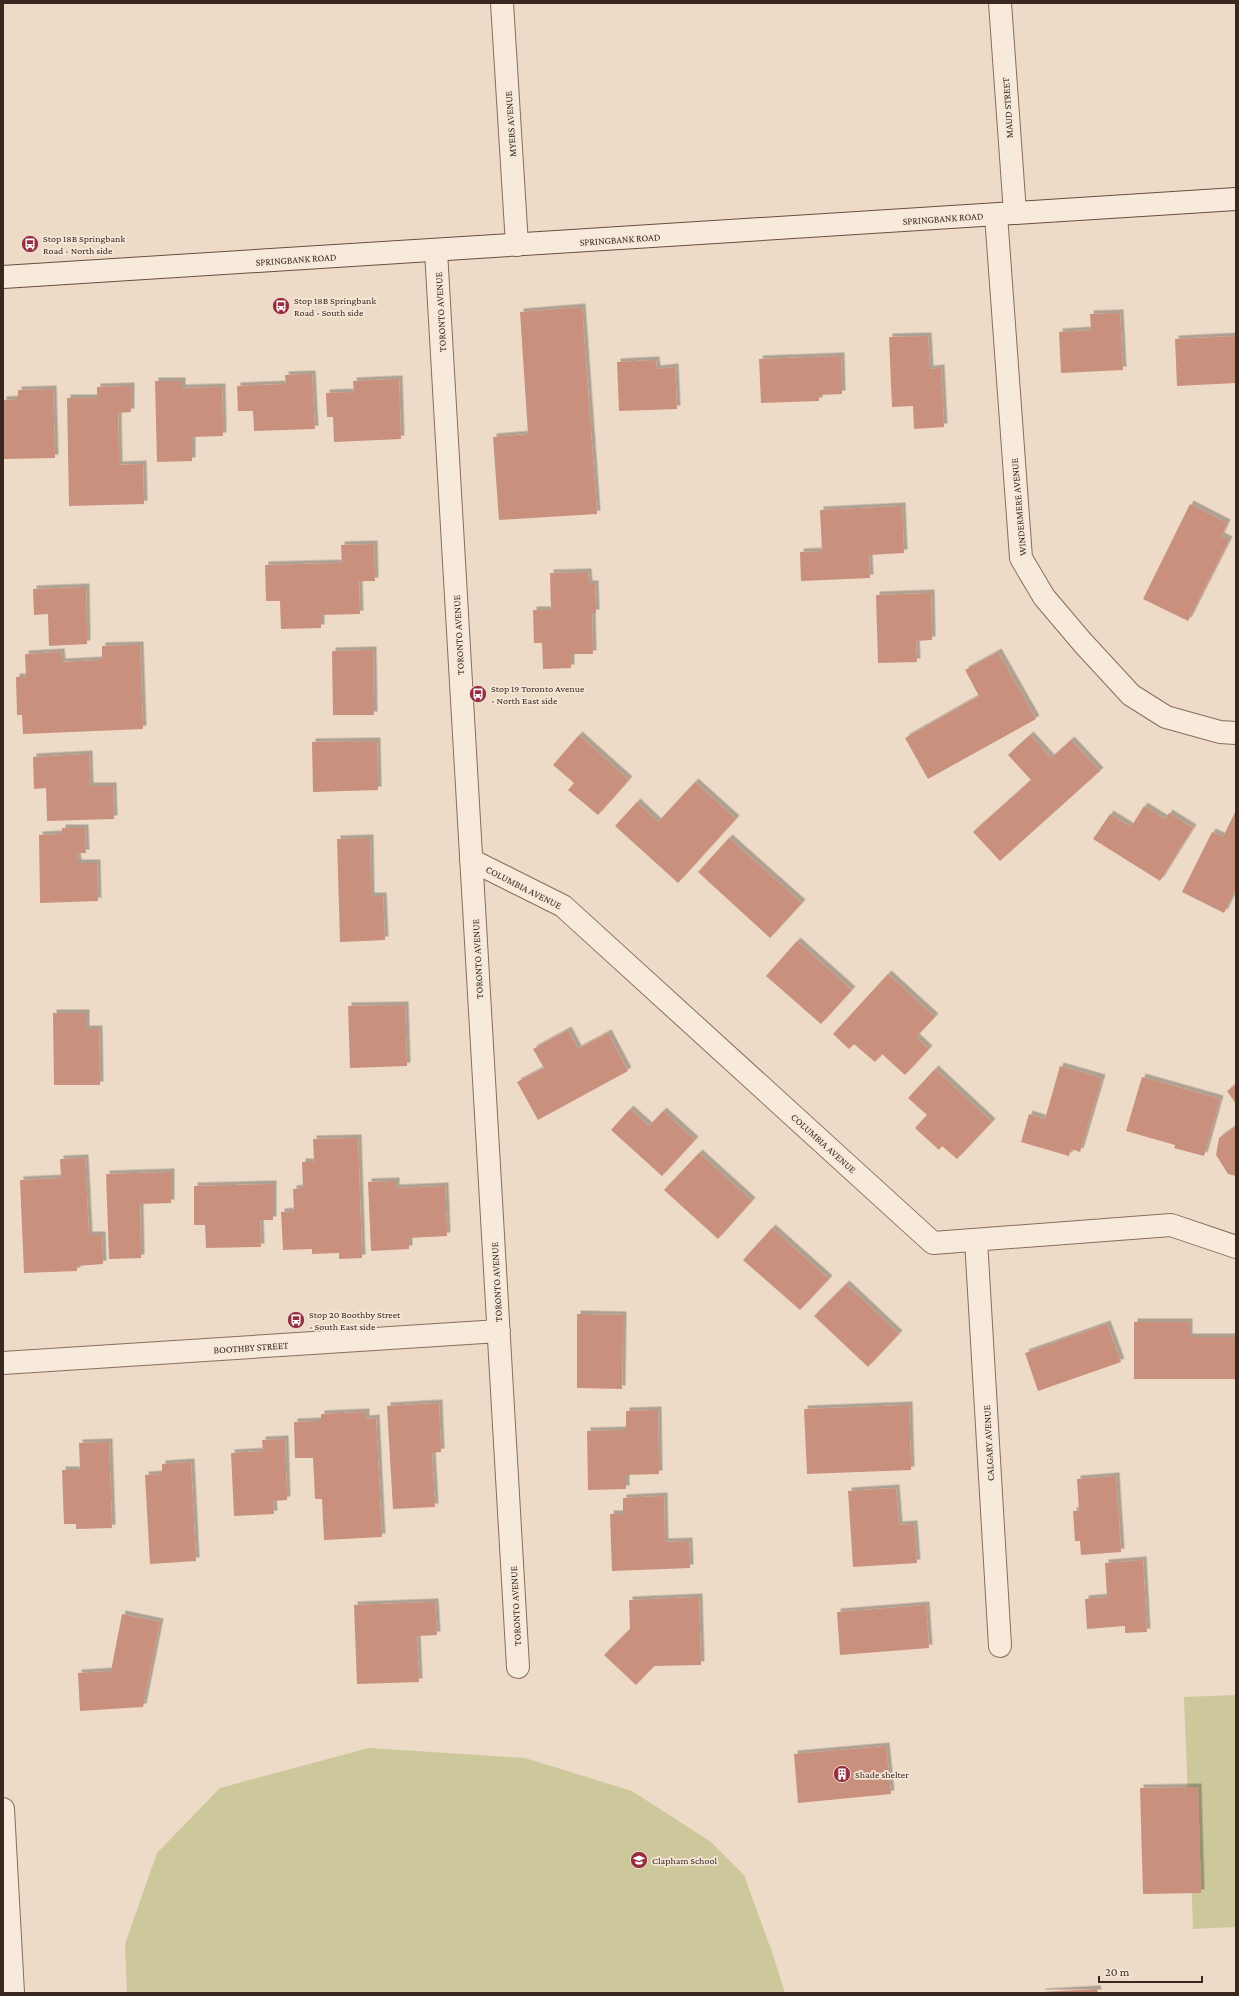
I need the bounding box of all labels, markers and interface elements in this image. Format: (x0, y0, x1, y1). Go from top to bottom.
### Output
street label: MAUD STREET (1000, 77, 1015, 139)
street label: MYERS AVENUE (503, 90, 518, 157)
street label: SPRINGBANK ROAD (902, 210, 984, 227)
street label: SPRINGBANK ROAD (579, 231, 661, 248)
place label: Stop 18B Springbank Road - North side (43, 233, 125, 256)
bus stop icon: Stop 18B Springbank Road - North side (20, 234, 40, 254)
street label: SPRINGBANK ROAD (255, 251, 337, 268)
street label: TORONTO AVENUE (433, 271, 448, 352)
place label: Stop 18B Springbank Road - South side (294, 295, 376, 318)
bus stop icon: Stop 18B Springbank Road - South side (271, 296, 291, 316)
street label: WINDERMERE AVENUE (1009, 457, 1028, 556)
street label: TORONTO AVENUE (451, 594, 466, 675)
place label: Stop 19 Toronto Avenue - North East side (491, 683, 585, 706)
bus stop icon: Stop 19 Toronto Avenue - North East side (468, 684, 488, 704)
street label: COLUMBIA AVENUE (484, 864, 564, 912)
street label: TORONTO AVENUE (470, 918, 485, 999)
street label: COLUMBIA AVENUE (789, 1111, 859, 1176)
street label: TORONTO AVENUE (489, 1241, 504, 1322)
place label: Stop 20 Boothby Street - South East side (309, 1309, 401, 1332)
bus stop icon: Stop 20 Boothby Street - South East side (286, 1310, 306, 1330)
street label: BOOTHBY STREET (213, 1339, 289, 1356)
street label: CALGARY AVENUE (981, 1404, 996, 1481)
street label: TORONTO AVENUE (508, 1565, 523, 1646)
building icon: Shade shelter (832, 1764, 852, 1784)
place label: Shade shelter (855, 1769, 909, 1780)
school or university icon: Clapham School (629, 1850, 649, 1870)
place label: Clapham School (652, 1855, 717, 1866)
scale bar (1099, 1958, 1202, 1984)
text: 20 m (1105, 1965, 1130, 1979)

